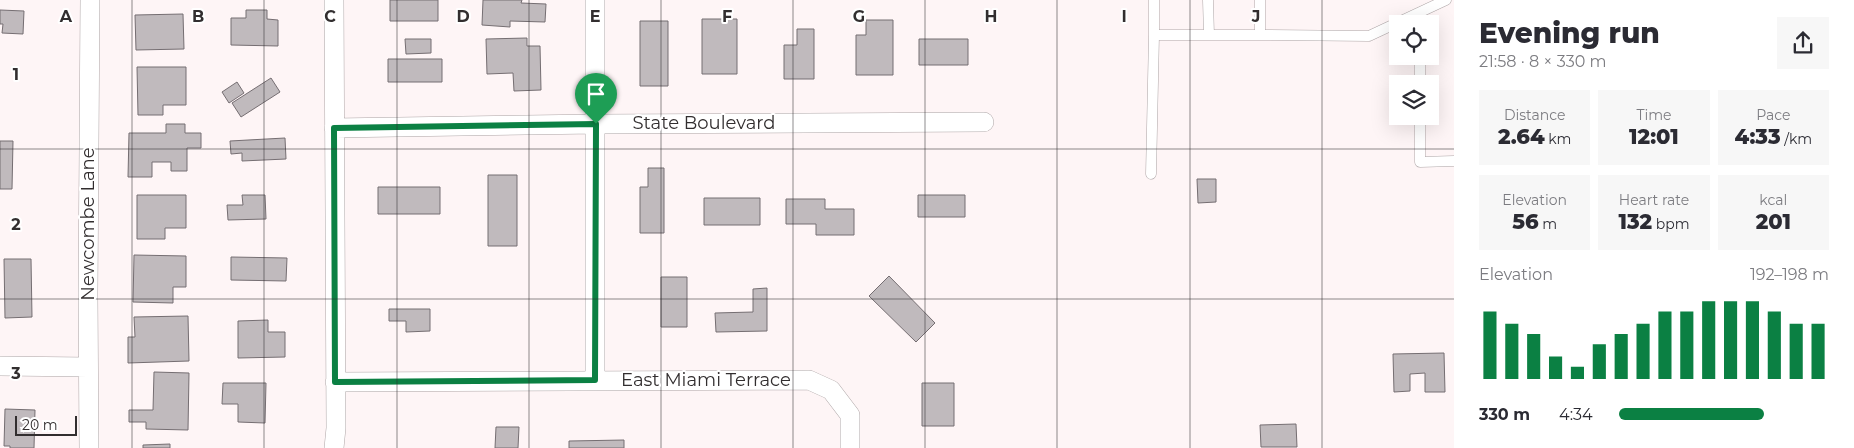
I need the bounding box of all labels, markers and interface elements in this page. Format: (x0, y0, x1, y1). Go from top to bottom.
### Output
text: A (59, 7, 73, 26)
text: B (192, 7, 204, 26)
text: C (324, 7, 336, 26)
text: D (456, 7, 470, 26)
text: E (590, 7, 600, 26)
text: F (722, 7, 732, 26)
text: G (853, 7, 865, 26)
text: H (985, 7, 997, 26)
text: I (1121, 7, 1127, 26)
text: J (1251, 7, 1260, 26)
map controls (1389, 15, 1439, 125)
button: locate (1389, 15, 1439, 65)
text: Evening run (1479, 16, 1660, 50)
button: share (1777, 17, 1829, 69)
text: 21:58 · 8 × 330 m (1479, 52, 1606, 71)
text: 1 (13, 65, 19, 84)
pin (575, 73, 617, 124)
button: layers (1389, 75, 1439, 125)
icon: arrive (582, 80, 610, 108)
text: Distance (1504, 106, 1565, 124)
text: Time (1636, 106, 1672, 124)
text: Pace (1756, 106, 1790, 124)
street label: State Boulevard (633, 112, 775, 134)
text: 2.64 (1498, 124, 1545, 149)
text: 12:01 (1629, 124, 1679, 149)
text: 4:33 (1735, 124, 1781, 149)
text: km (1545, 130, 1571, 148)
text: /km (1781, 130, 1812, 148)
street label: Newcombe Lane (77, 147, 99, 301)
text: Elevation (1502, 191, 1567, 209)
text: Heart rate (1619, 191, 1689, 209)
text: kcal (1759, 191, 1787, 209)
text: 56 (1512, 209, 1539, 234)
text: 132 (1618, 209, 1652, 234)
text: 201 (1756, 209, 1791, 234)
text: 2 (11, 215, 21, 234)
text: m (1539, 215, 1557, 233)
text: bpm (1652, 215, 1690, 233)
text: Elevation (1479, 265, 1553, 284)
text: 192–198 m (1750, 265, 1829, 284)
text: 3 (10, 364, 21, 383)
street label: East Miami Terrace (621, 369, 791, 391)
text: 330 m (1479, 405, 1530, 424)
text: 4:34 (1559, 405, 1593, 424)
scale bar (15, 413, 78, 436)
text: 20 m (22, 416, 58, 434)

